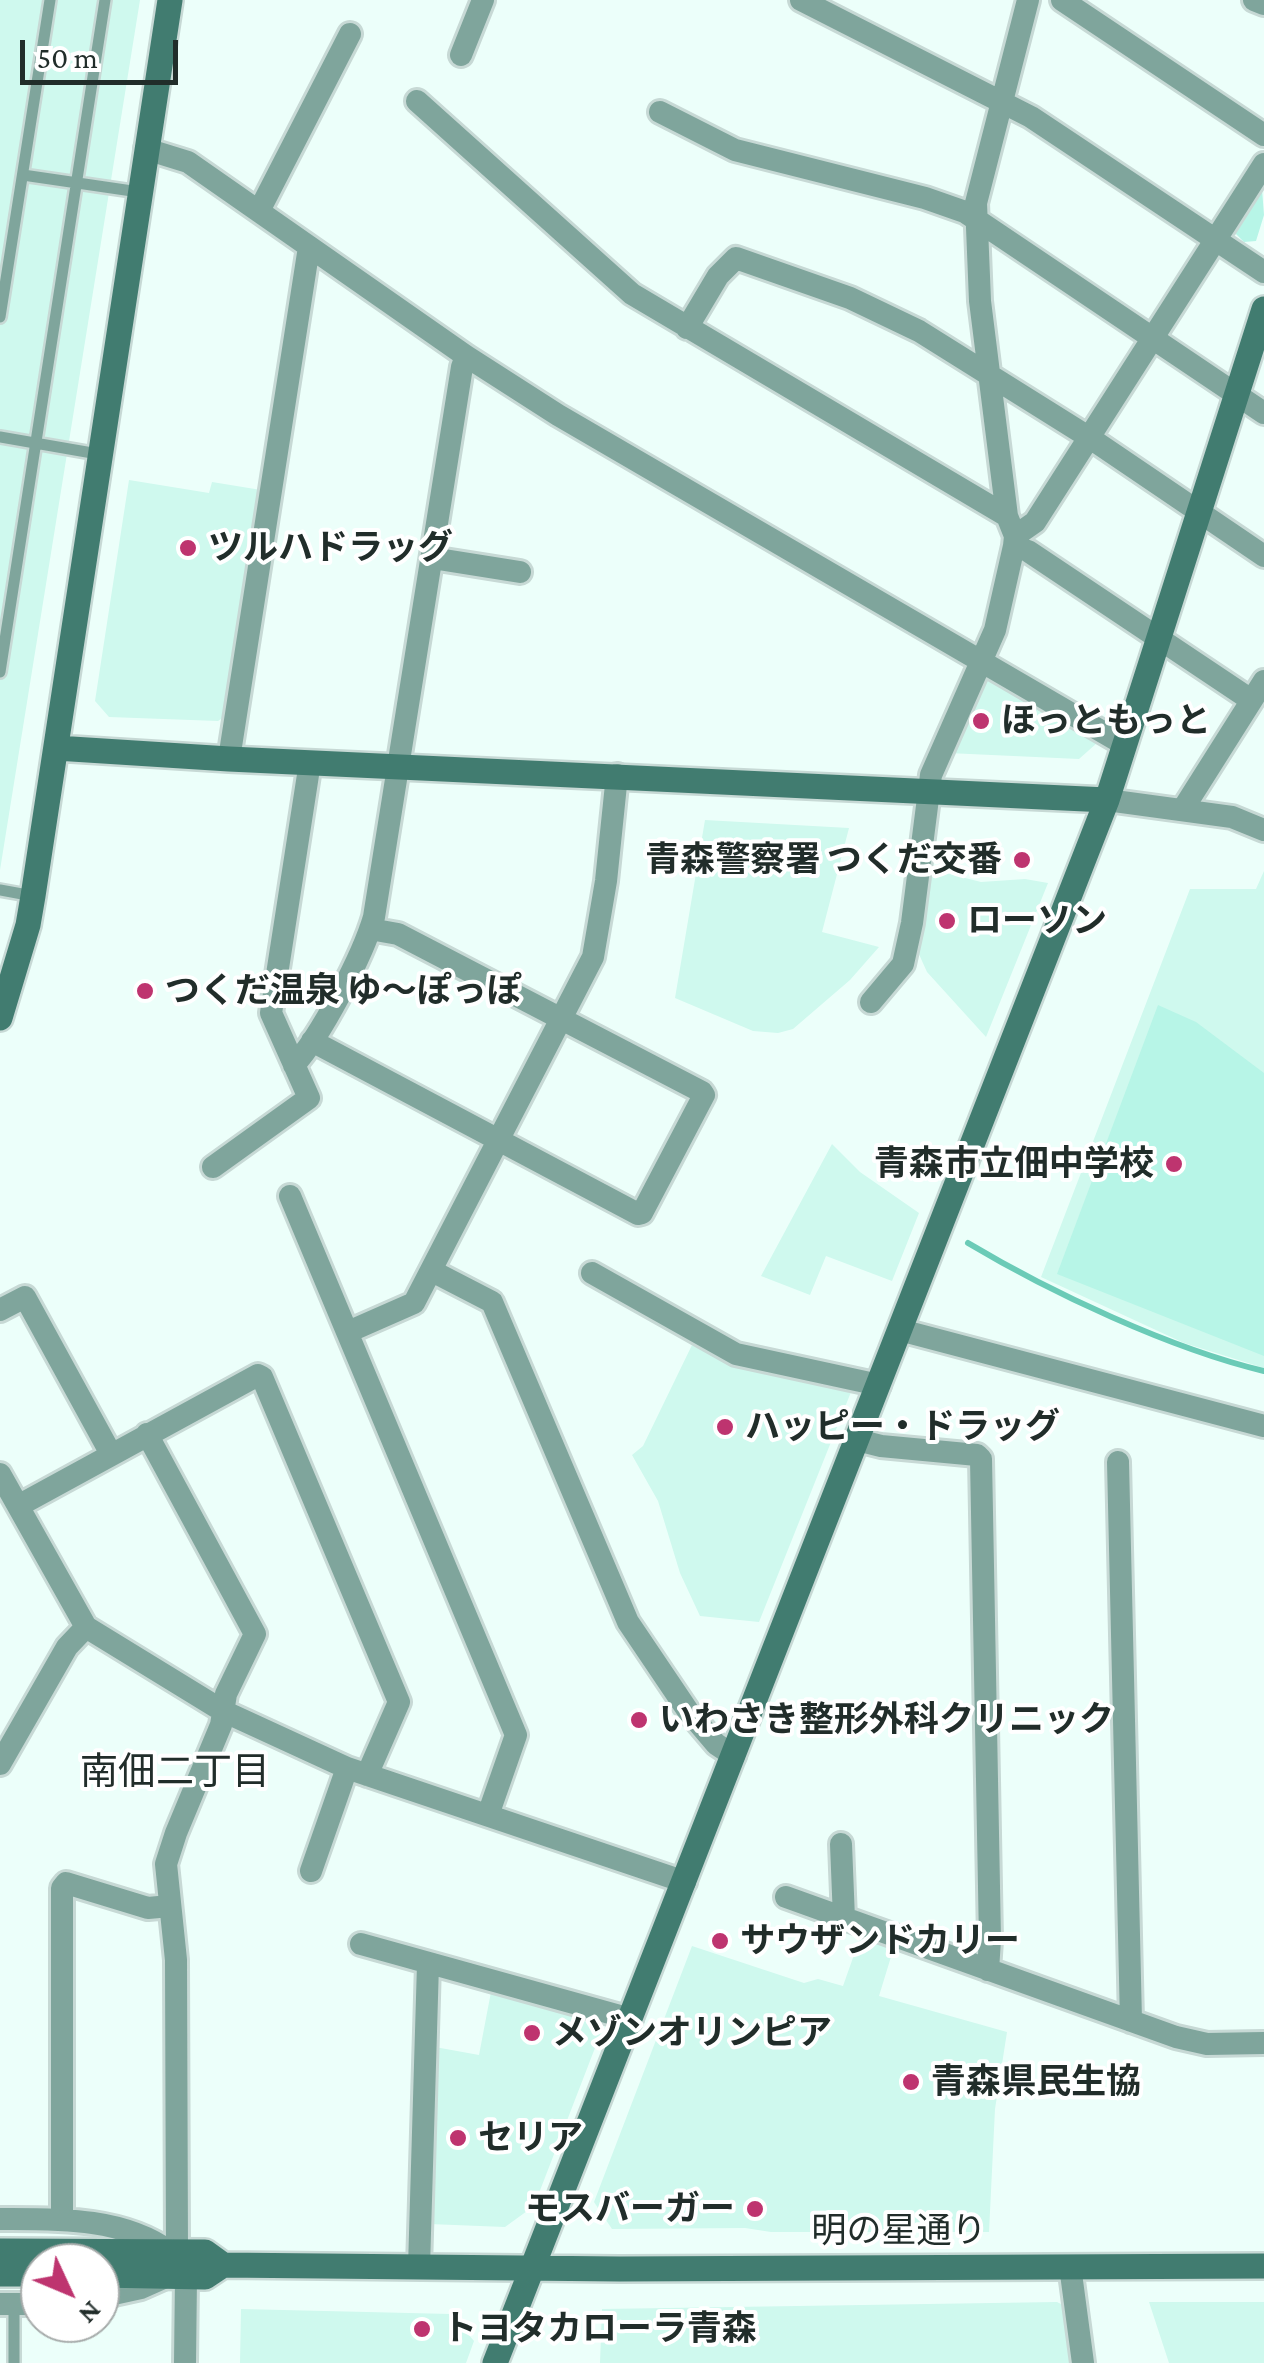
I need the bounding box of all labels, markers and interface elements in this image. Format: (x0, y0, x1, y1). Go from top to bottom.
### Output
scale bar (25, 20, 182, 82)
text: 50 m (37, 41, 98, 74)
place label: ツルハドラッグ (208, 527, 453, 569)
marker: ツルハドラッグ (177, 537, 199, 559)
place label: ほっともっと (1001, 700, 1211, 742)
marker: ほっともっと (970, 710, 992, 732)
place label: 青森警察署 つくだ交番 (645, 839, 1002, 881)
marker: 青森警察署 つくだ交番 (1011, 849, 1033, 871)
place label: ローソン (967, 900, 1107, 942)
marker: ローソン (936, 910, 958, 932)
place label: つくだ温泉 ゆ～ぽっぽ (165, 970, 522, 1012)
marker: つくだ温泉 ゆ～ぽっぽ (134, 980, 156, 1002)
place label: 青森市立佃中学校 (874, 1143, 1154, 1185)
marker: 青森市立佃中学校 (1163, 1153, 1185, 1175)
place label: ハッピー・ドラッグ (745, 1406, 1060, 1448)
marker: ハッピー・ドラッグ (714, 1416, 736, 1438)
place label: いわさき整形外科クリニック (659, 1699, 1114, 1741)
marker: いわさき整形外科クリニック (628, 1709, 650, 1731)
district label: 南佃二丁目 (80, 1749, 270, 1795)
place label: サウザンドカリー (740, 1920, 1020, 1962)
marker: サウザンドカリー (709, 1930, 731, 1952)
place label: メゾンオリンピア (552, 2012, 832, 2054)
marker: メゾンオリンピア (521, 2022, 543, 2044)
place label: 青森県民生協 (931, 2061, 1141, 2103)
marker: 青森県民生協 (900, 2071, 922, 2093)
place label: セリア (478, 2117, 583, 2159)
marker: セリア (447, 2127, 469, 2149)
place label: モスバーガー (525, 2188, 735, 2230)
marker: モスバーガー (744, 2198, 766, 2220)
street label: 明の星通り (812, 2210, 986, 2252)
north arrow (20, 2243, 120, 2343)
text: N (73, 2295, 108, 2330)
place label: トヨタカローラ青森 (442, 2308, 757, 2350)
marker: トヨタカローラ青森 (411, 2318, 433, 2340)

